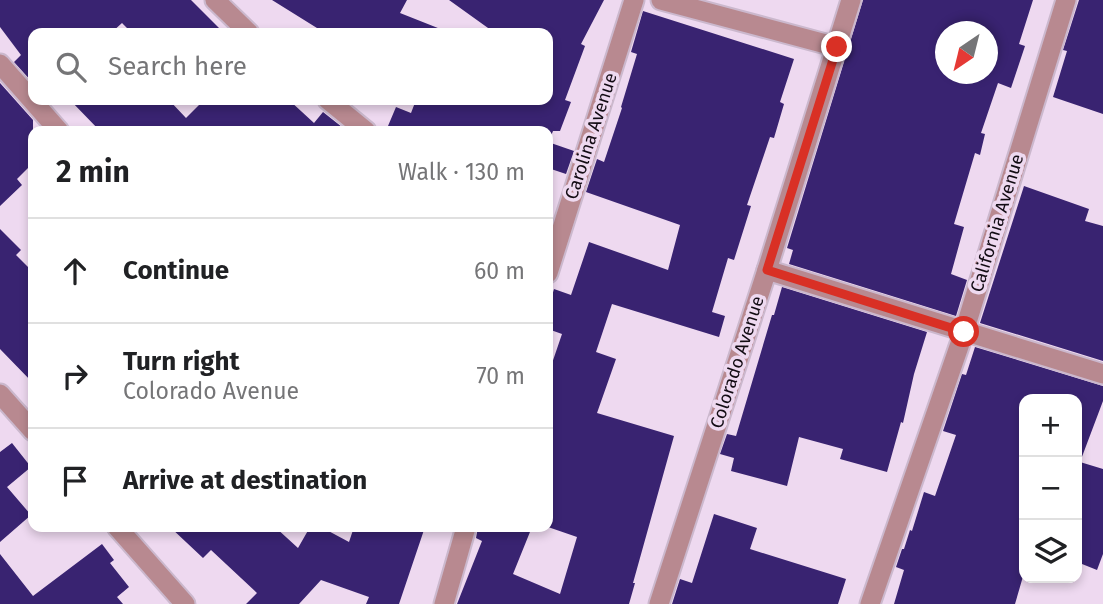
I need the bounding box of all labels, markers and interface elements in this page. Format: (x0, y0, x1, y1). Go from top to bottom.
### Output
north arrow (935, 21, 998, 84)
search box (28, 28, 553, 105)
route end (821, 31, 852, 62)
icon: search (52, 48, 90, 86)
text: Search here (108, 51, 247, 82)
street label: Carolina Avenue (560, 70, 622, 202)
street label: California Avenue (966, 151, 1028, 295)
text: 2 min (56, 154, 130, 190)
text: Walk · 130 m (398, 158, 525, 186)
icon: ahead (56, 252, 94, 290)
text: Continue (123, 255, 229, 286)
text: 60 m (474, 257, 525, 285)
street label: Colorado Avenue (705, 293, 769, 431)
route start (948, 316, 979, 347)
text: Turn right (123, 346, 240, 377)
icon: right (56, 357, 94, 395)
text: 70 m (476, 362, 525, 390)
text: Colorado Avenue (123, 377, 299, 405)
map controls (1019, 394, 1082, 583)
button: + (1019, 394, 1082, 457)
button: − (1019, 457, 1082, 520)
icon: arrive (56, 462, 94, 500)
text: Arrive at destination (123, 465, 367, 496)
button: layers (1019, 520, 1082, 583)

